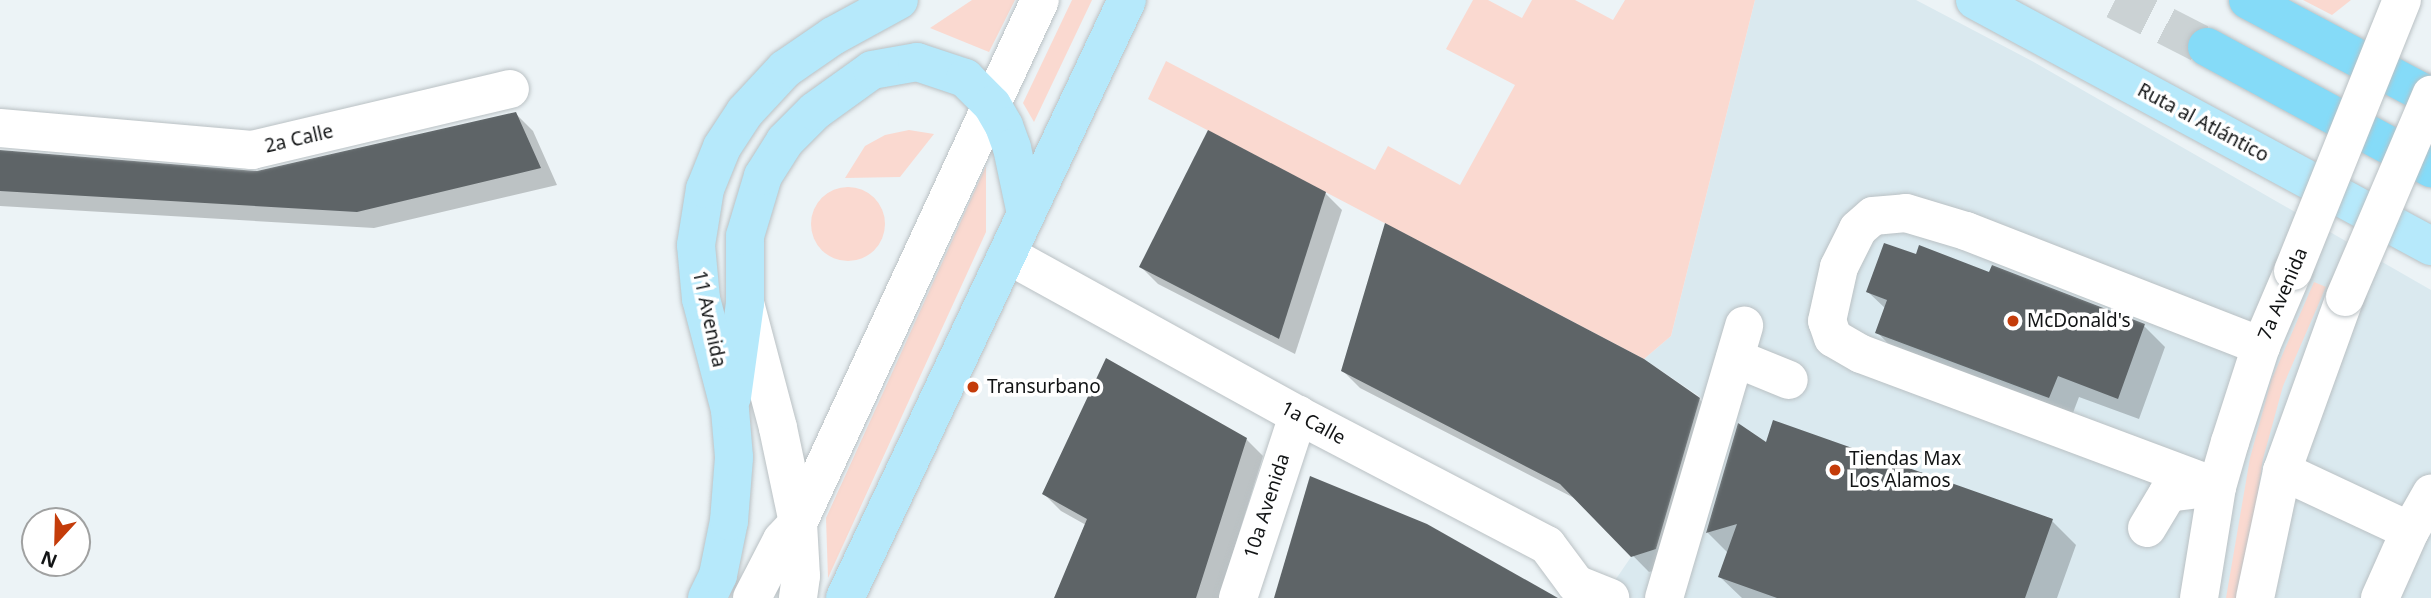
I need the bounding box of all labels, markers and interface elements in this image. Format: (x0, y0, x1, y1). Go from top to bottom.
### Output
street label: Ruta al Atlántico (2134, 79, 2272, 167)
street label: 2a Calle (263, 120, 335, 158)
street label: 7a Avenida (2253, 244, 2313, 344)
street label: 11 Avenida (688, 269, 730, 369)
place label: McDonald's (2027, 310, 2131, 332)
marker: McDonald's (2005, 313, 2021, 329)
place label: Transurbano (987, 376, 1101, 398)
marker: Transurbano (965, 379, 981, 395)
street label: 1a Calle (1277, 397, 1349, 449)
place label: Tiendas Max Los Alamos (1849, 448, 1961, 492)
street label: 10a Avenida (1239, 451, 1295, 561)
marker: Tiendas Max Los Alamos (1827, 462, 1843, 478)
north arrow (21, 507, 91, 577)
text: N (37, 545, 61, 575)

